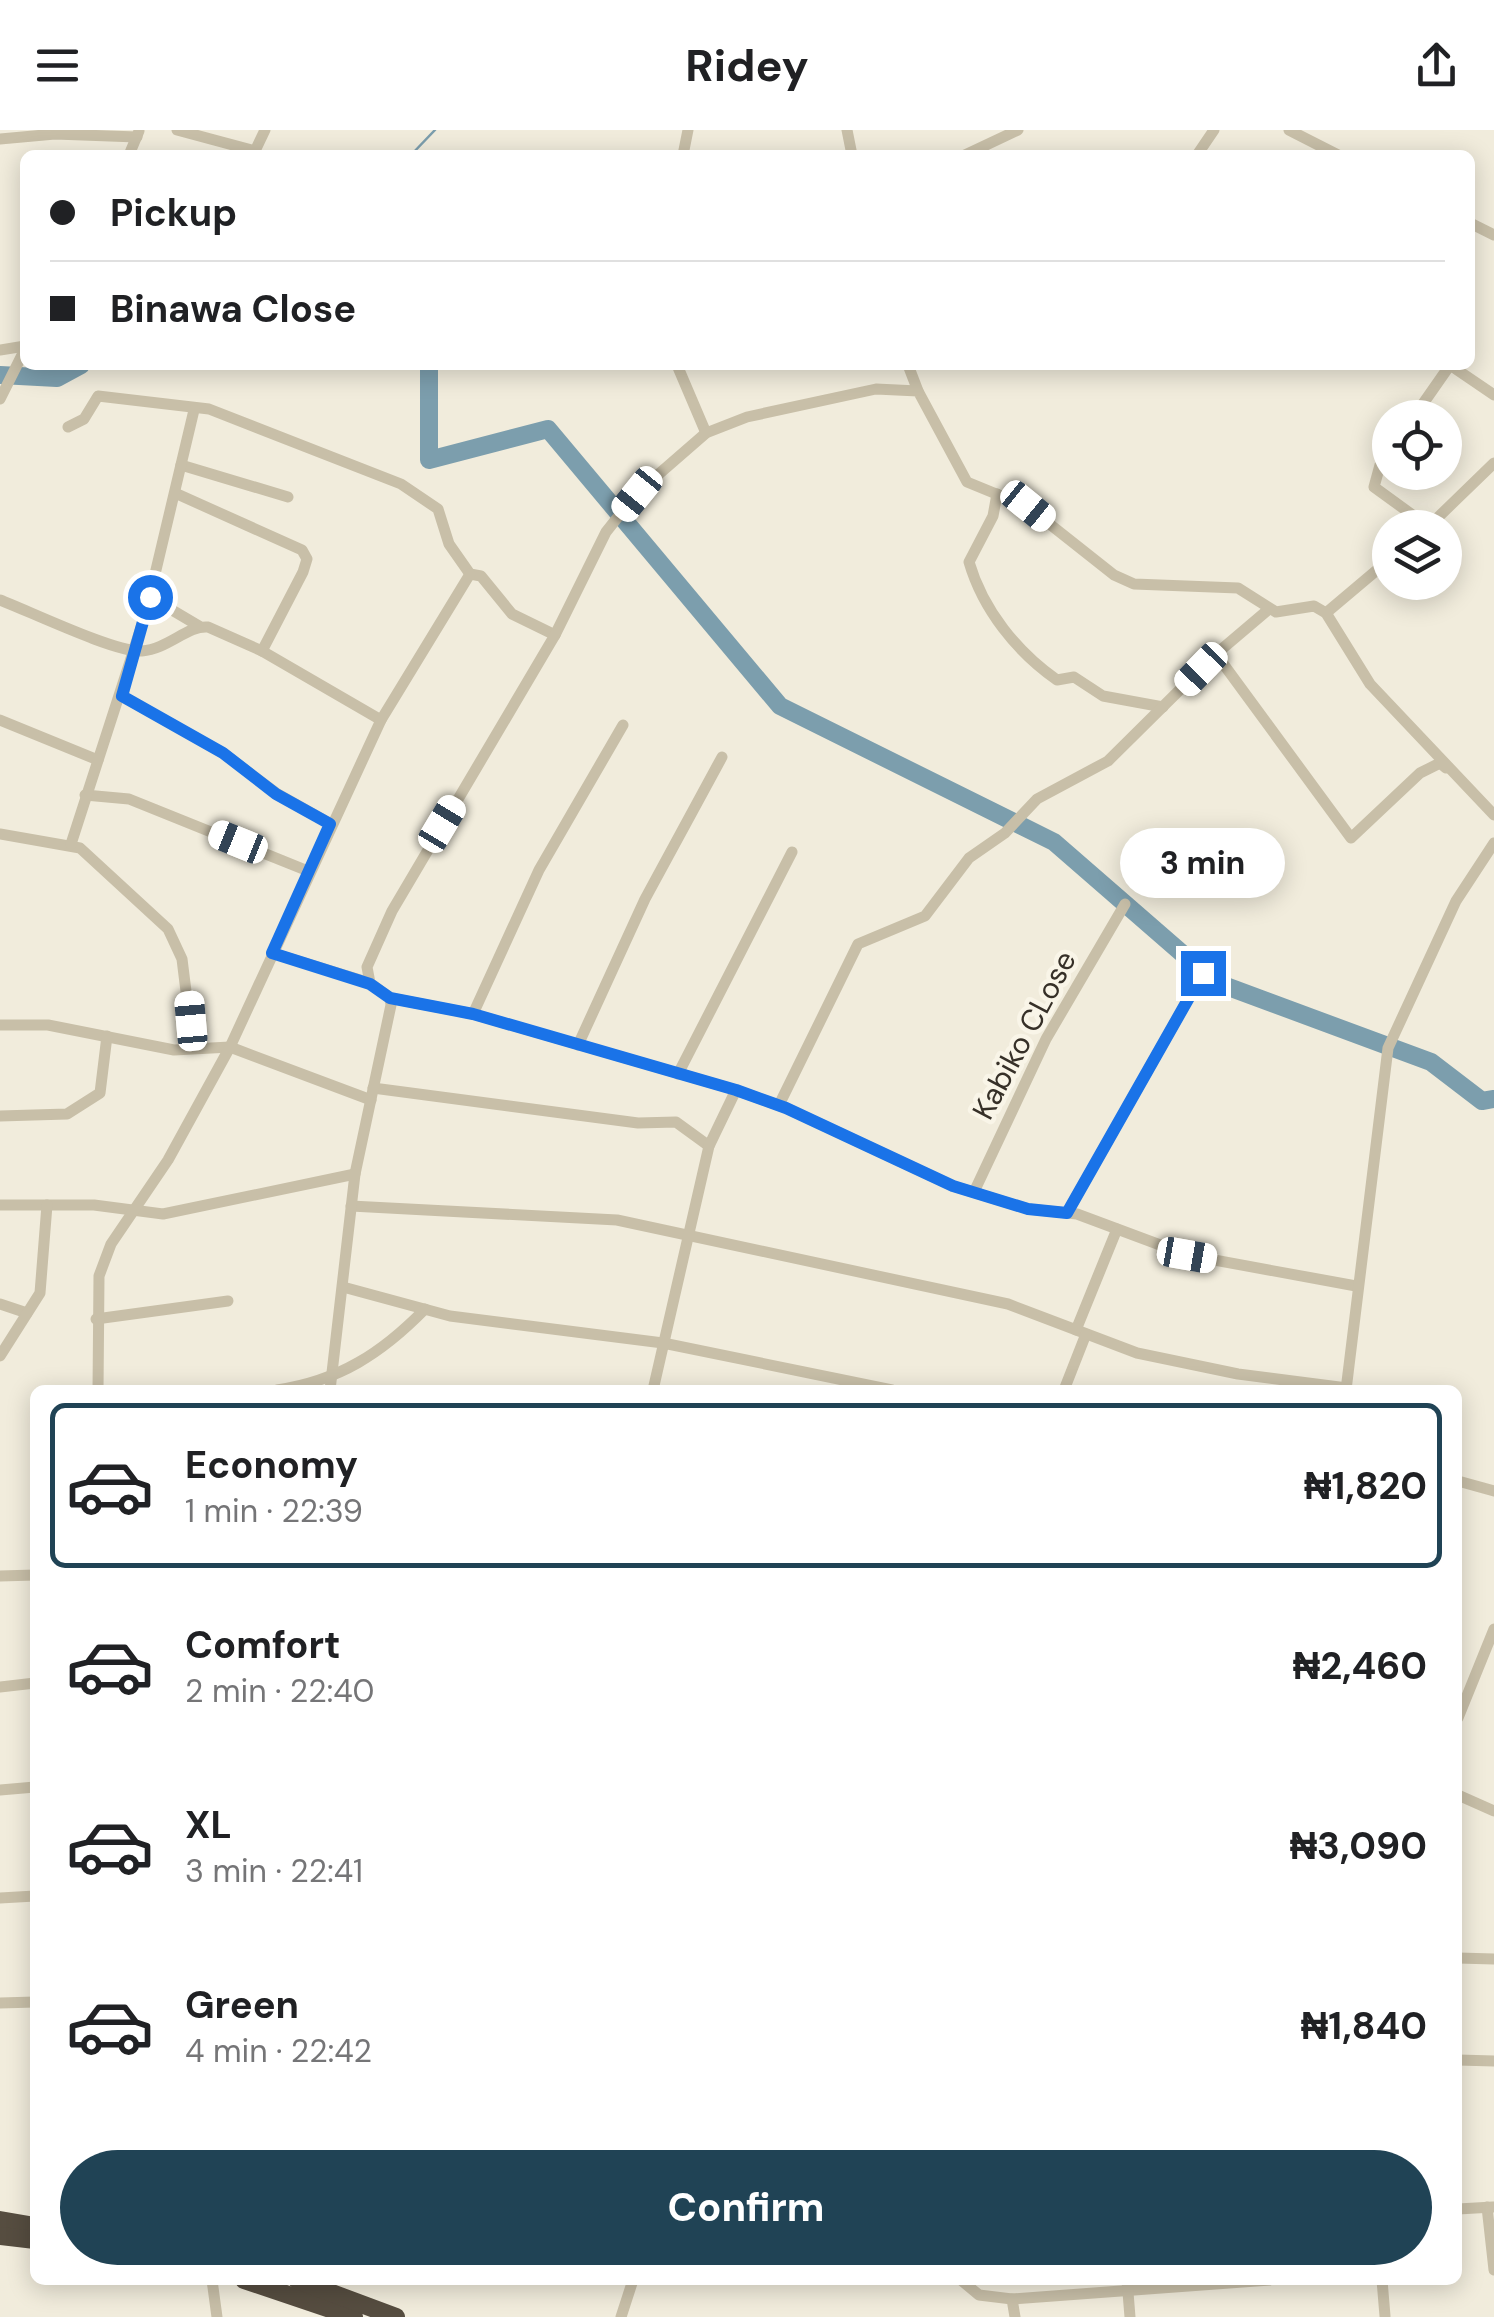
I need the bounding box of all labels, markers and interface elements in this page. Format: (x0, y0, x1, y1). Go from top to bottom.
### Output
text: Ridey (685, 36, 809, 95)
icon: menu (30, 38, 85, 93)
icon: share (1409, 38, 1464, 93)
text: Pickup (110, 188, 237, 238)
text: Binawa Close (110, 284, 356, 334)
map controls (1372, 400, 1462, 600)
button: locate (1372, 400, 1462, 490)
car (606, 461, 668, 527)
car (995, 475, 1061, 537)
button: layers (1372, 510, 1462, 600)
route start (128, 575, 173, 620)
car (1169, 637, 1233, 701)
car (414, 791, 470, 857)
car (205, 817, 271, 867)
callout: 3 min (1120, 828, 1286, 898)
text: 3 min (1160, 842, 1245, 884)
street label: Kabiko CLose (963, 944, 1085, 1126)
route end (1181, 951, 1226, 996)
car (173, 990, 209, 1052)
car (1155, 1235, 1219, 1275)
text: Economy (185, 1440, 358, 1490)
icon: car (65, 1441, 155, 1531)
text: ₦1,820 (1304, 1461, 1427, 1511)
text: 1 min · 22:39 (185, 1490, 363, 1532)
text: Comfort (185, 1620, 341, 1670)
icon: car (65, 1621, 155, 1711)
text: ₦2,460 (1293, 1641, 1427, 1691)
text: 2 min · 22:40 (185, 1670, 375, 1712)
text: XL (185, 1800, 232, 1850)
icon: car (65, 1801, 155, 1891)
text: ₦3,090 (1290, 1821, 1427, 1871)
text: 3 min · 22:41 (185, 1850, 363, 1892)
text: Green (185, 1980, 299, 2030)
icon: car (65, 1981, 155, 2071)
text: ₦1,840 (1301, 2001, 1427, 2051)
text: 4 min · 22:42 (185, 2030, 372, 2072)
button: Confirm (60, 2150, 1432, 2265)

